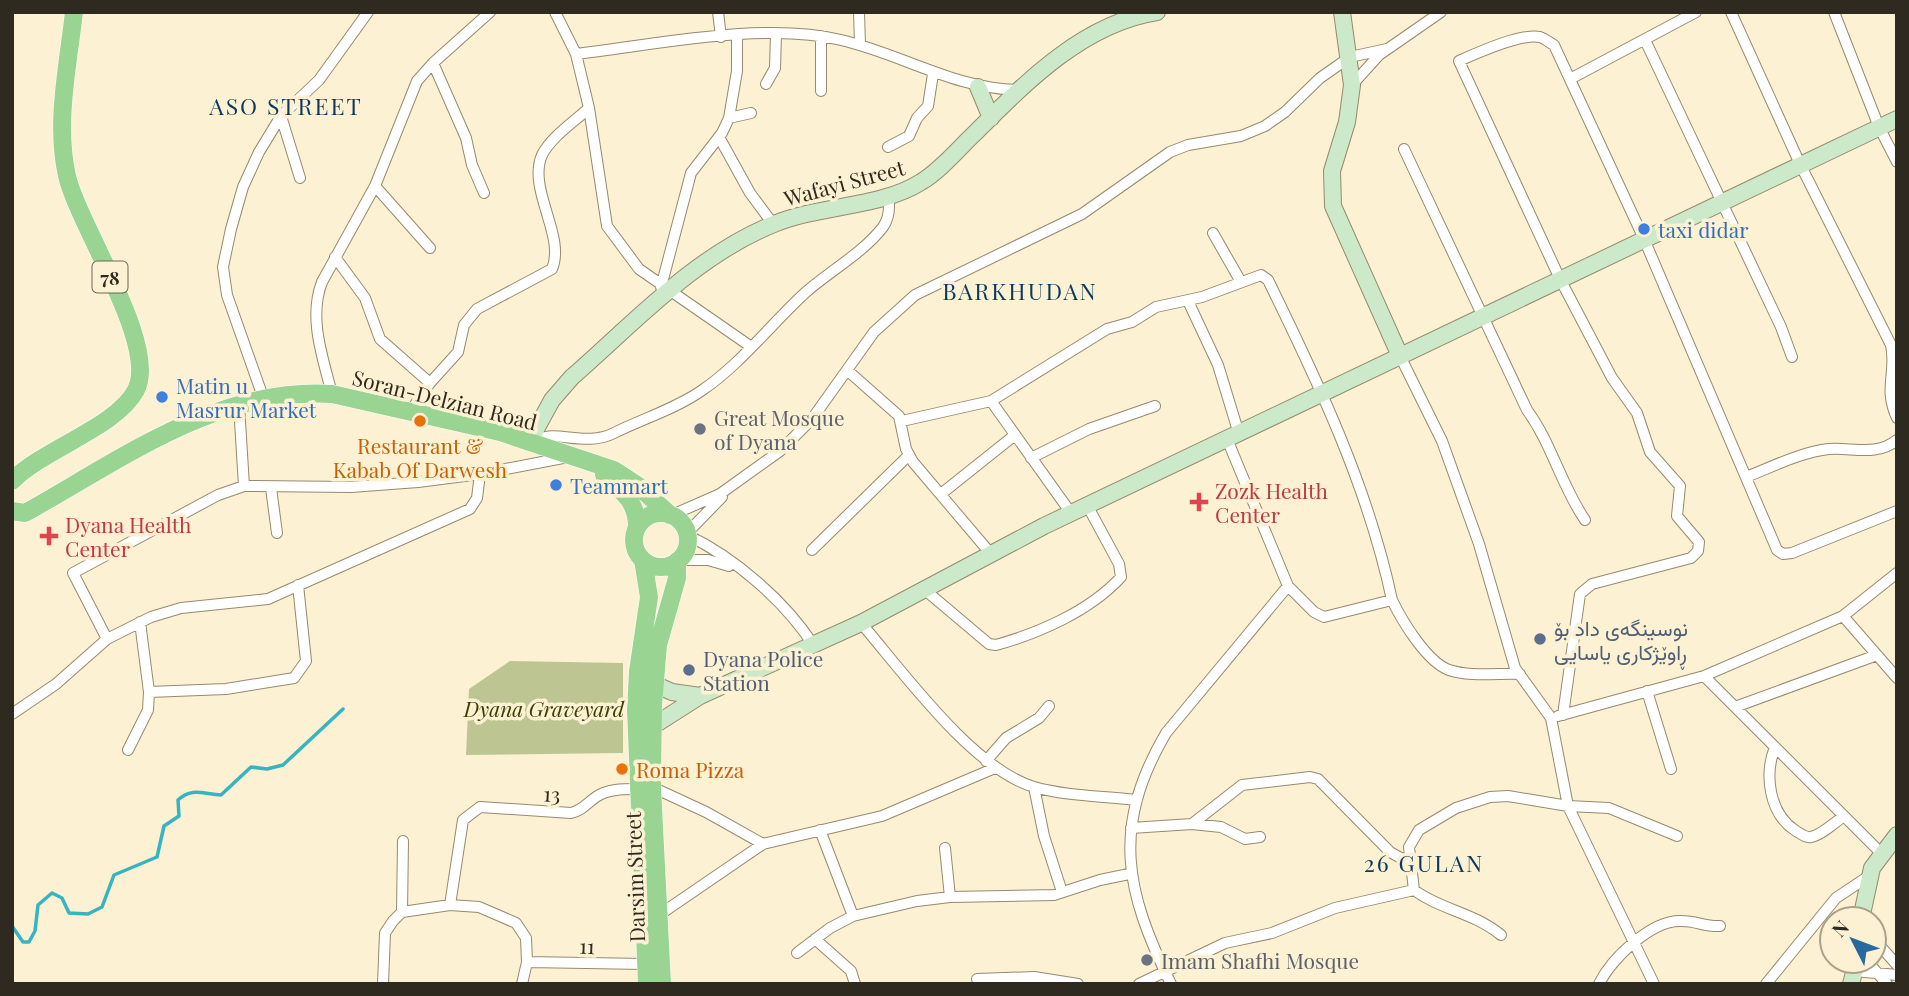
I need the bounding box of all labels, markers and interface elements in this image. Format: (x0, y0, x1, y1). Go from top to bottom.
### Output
district label: ASO STREET (208, 90, 363, 121)
street label: Wafayi Street (779, 152, 908, 212)
place label: taxi didar (1658, 215, 1749, 243)
marker: taxi didar (1636, 221, 1652, 237)
road number: 78 (92, 262, 128, 292)
district label: BARKHUDAN (942, 275, 1098, 306)
street label: Soran-Delzian Road (350, 363, 540, 435)
place label: Matin u Masrur Market (176, 371, 317, 423)
marker: Matin u Masrur Market (154, 389, 170, 405)
place label: Great Mosque of Dyana (714, 403, 845, 455)
marker: Restaurant & Kabab Of Darwesh (412, 413, 428, 429)
marker: Great Mosque of Dyana (692, 421, 708, 437)
place label: Restaurant & Kabab Of Darwesh (333, 431, 508, 483)
place label: Teammart (570, 471, 668, 499)
place label: Zozk Health Center (1215, 476, 1328, 528)
marker: Teammart (548, 477, 564, 493)
marker: Zozk Health Center (1189, 492, 1209, 512)
place label: Dyana Health Center (65, 510, 192, 562)
marker: Dyana Health Center (39, 526, 59, 546)
place label: نوسینگەی داد بۆ ڕاوێژكاری یاسایی (1554, 613, 1688, 670)
marker: نوسینگەی داد بۆ ڕاوێژكاری یاسایی (1532, 631, 1548, 647)
place label: Dyana Police Station (703, 644, 823, 696)
marker: Dyana Police Station (681, 662, 697, 678)
park label: Dyana Graveyard (463, 694, 625, 722)
place label: Roma Pizza (636, 755, 745, 783)
marker: Roma Pizza (614, 761, 630, 777)
street label: 13 (543, 779, 561, 807)
street label: Darsim Street (618, 811, 650, 943)
district label: 26 GULAN (1364, 847, 1484, 878)
north arrow (1818, 905, 1888, 975)
text: N (1825, 914, 1854, 942)
street label: 11 (579, 931, 595, 959)
place label: Imam Shafhi Mosque (1161, 946, 1359, 974)
marker: Imam Shafhi Mosque (1139, 952, 1155, 968)

